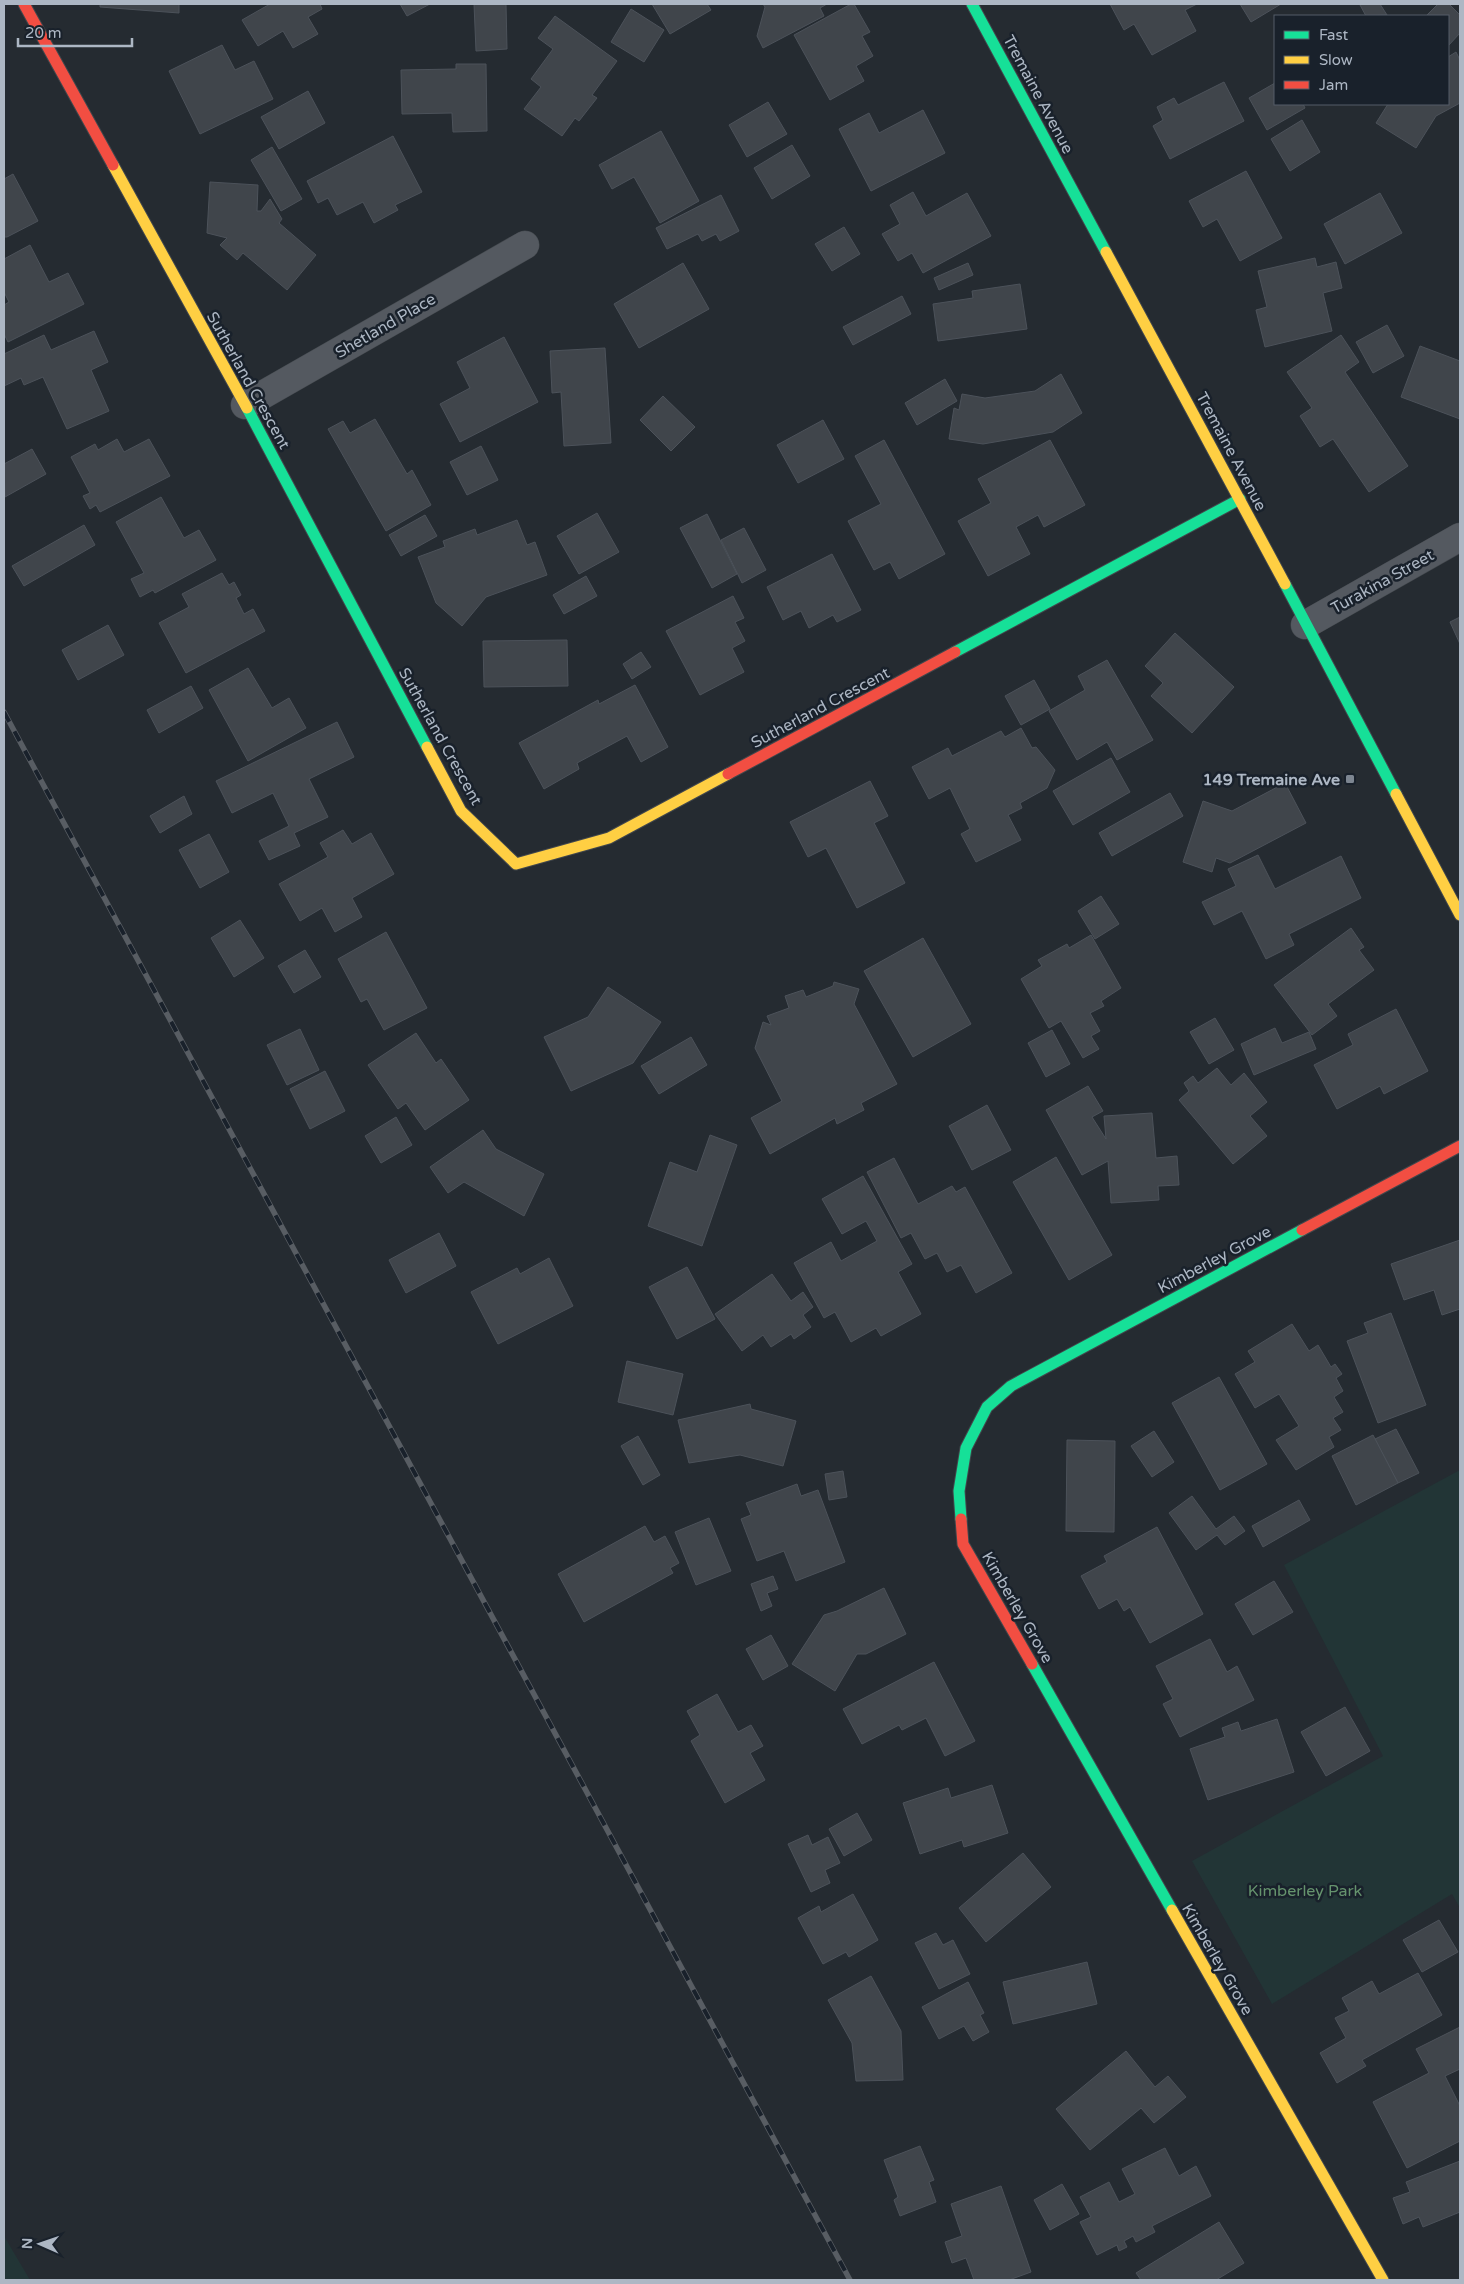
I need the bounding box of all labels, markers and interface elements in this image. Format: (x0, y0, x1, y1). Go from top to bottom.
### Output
scale bar (18, 15, 131, 47)
legend (1274, 15, 1449, 105)
text: 20 m (25, 24, 62, 42)
text: Fast (1319, 26, 1349, 44)
street label: Tremaine Avenue (998, 32, 1078, 157)
text: Slow (1319, 51, 1353, 69)
text: Jam (1319, 76, 1348, 94)
street label: Shetland Place (332, 289, 439, 363)
street label: Sutherland Crescent (202, 308, 294, 453)
street label: Tremaine Avenue (1191, 389, 1271, 514)
street label: Turakina Street (1327, 545, 1438, 618)
street label: Sutherland Crescent (748, 663, 893, 753)
street label: Sutherland Crescent (394, 664, 486, 809)
place label: 149 Tremaine Ave (1203, 770, 1340, 790)
marker: 149 Tremaine Ave (1344, 773, 1356, 785)
street label: Kimberley Grove (1154, 1222, 1275, 1298)
street label: Kimberley Grove (977, 1548, 1057, 1667)
park label: Kimberley Park (1248, 1881, 1363, 1901)
street label: Kimberley Grove (1177, 1900, 1257, 2019)
north arrow (15, 2219, 65, 2269)
text: N (19, 2238, 36, 2249)

